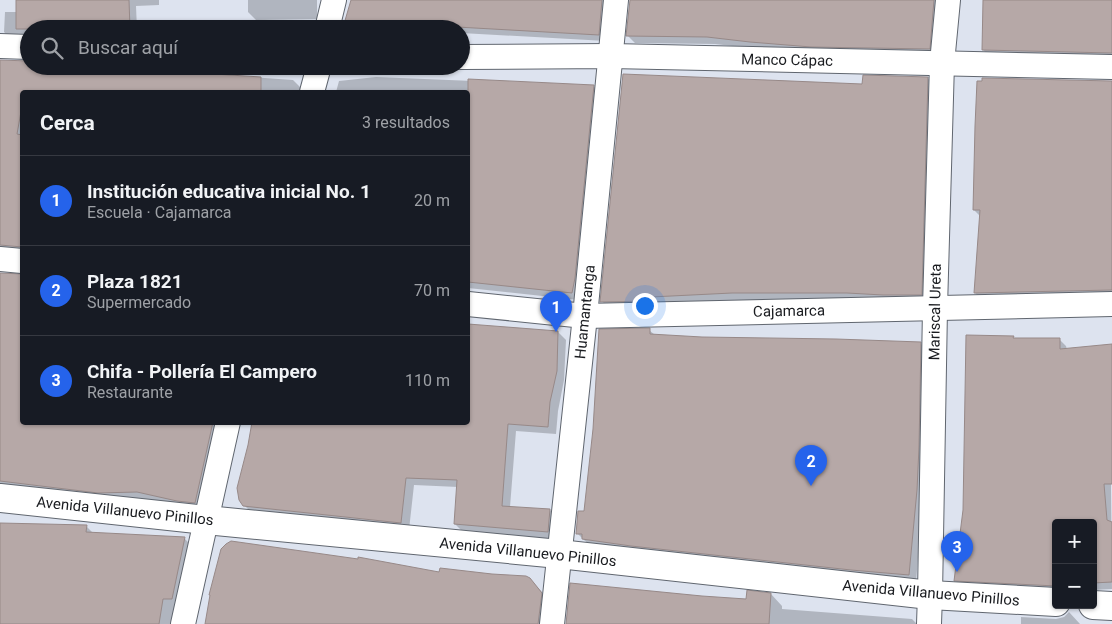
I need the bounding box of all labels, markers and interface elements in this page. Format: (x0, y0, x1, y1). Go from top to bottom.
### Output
search box (20, 20, 470, 75)
icon: search (38, 34, 66, 62)
text: Buscar aquí (78, 36, 178, 59)
street label: Manco Cápac (741, 50, 833, 70)
text: Cerca (40, 111, 95, 135)
text: 3 resultados (362, 113, 450, 132)
text: Institución educativa inicial No. 1 (87, 180, 371, 203)
text: 1 (51, 191, 61, 210)
text: 20 m (414, 191, 450, 210)
text: Escuela · Cajamarca (87, 203, 231, 222)
street label: Mariscal Ureta (925, 263, 945, 361)
street label: Huamantanga (571, 264, 599, 360)
text: Plaza 1821 (87, 270, 183, 293)
text: 2 (51, 281, 61, 300)
text: 70 m (414, 281, 450, 300)
pin: 1 (540, 291, 572, 332)
text: Supermercado (87, 293, 191, 312)
your location (632, 293, 658, 319)
street label: Cajamarca (753, 301, 825, 321)
text: Chifa - Pollería El Campero (87, 360, 317, 383)
text: 3 (51, 371, 61, 390)
text: 110 m (405, 371, 450, 390)
text: Restaurante (87, 383, 173, 402)
pin: 2 (795, 445, 827, 486)
street label: Avenida Villanuevo Pinillos (36, 493, 214, 529)
map controls (1052, 519, 1097, 609)
button: + (1052, 519, 1097, 564)
pin: 3 (941, 531, 973, 572)
street label: Avenida Villanuevo Pinillos (439, 534, 617, 570)
button: − (1052, 564, 1097, 609)
street label: Avenida Villanuevo Pinillos (842, 576, 1020, 610)

